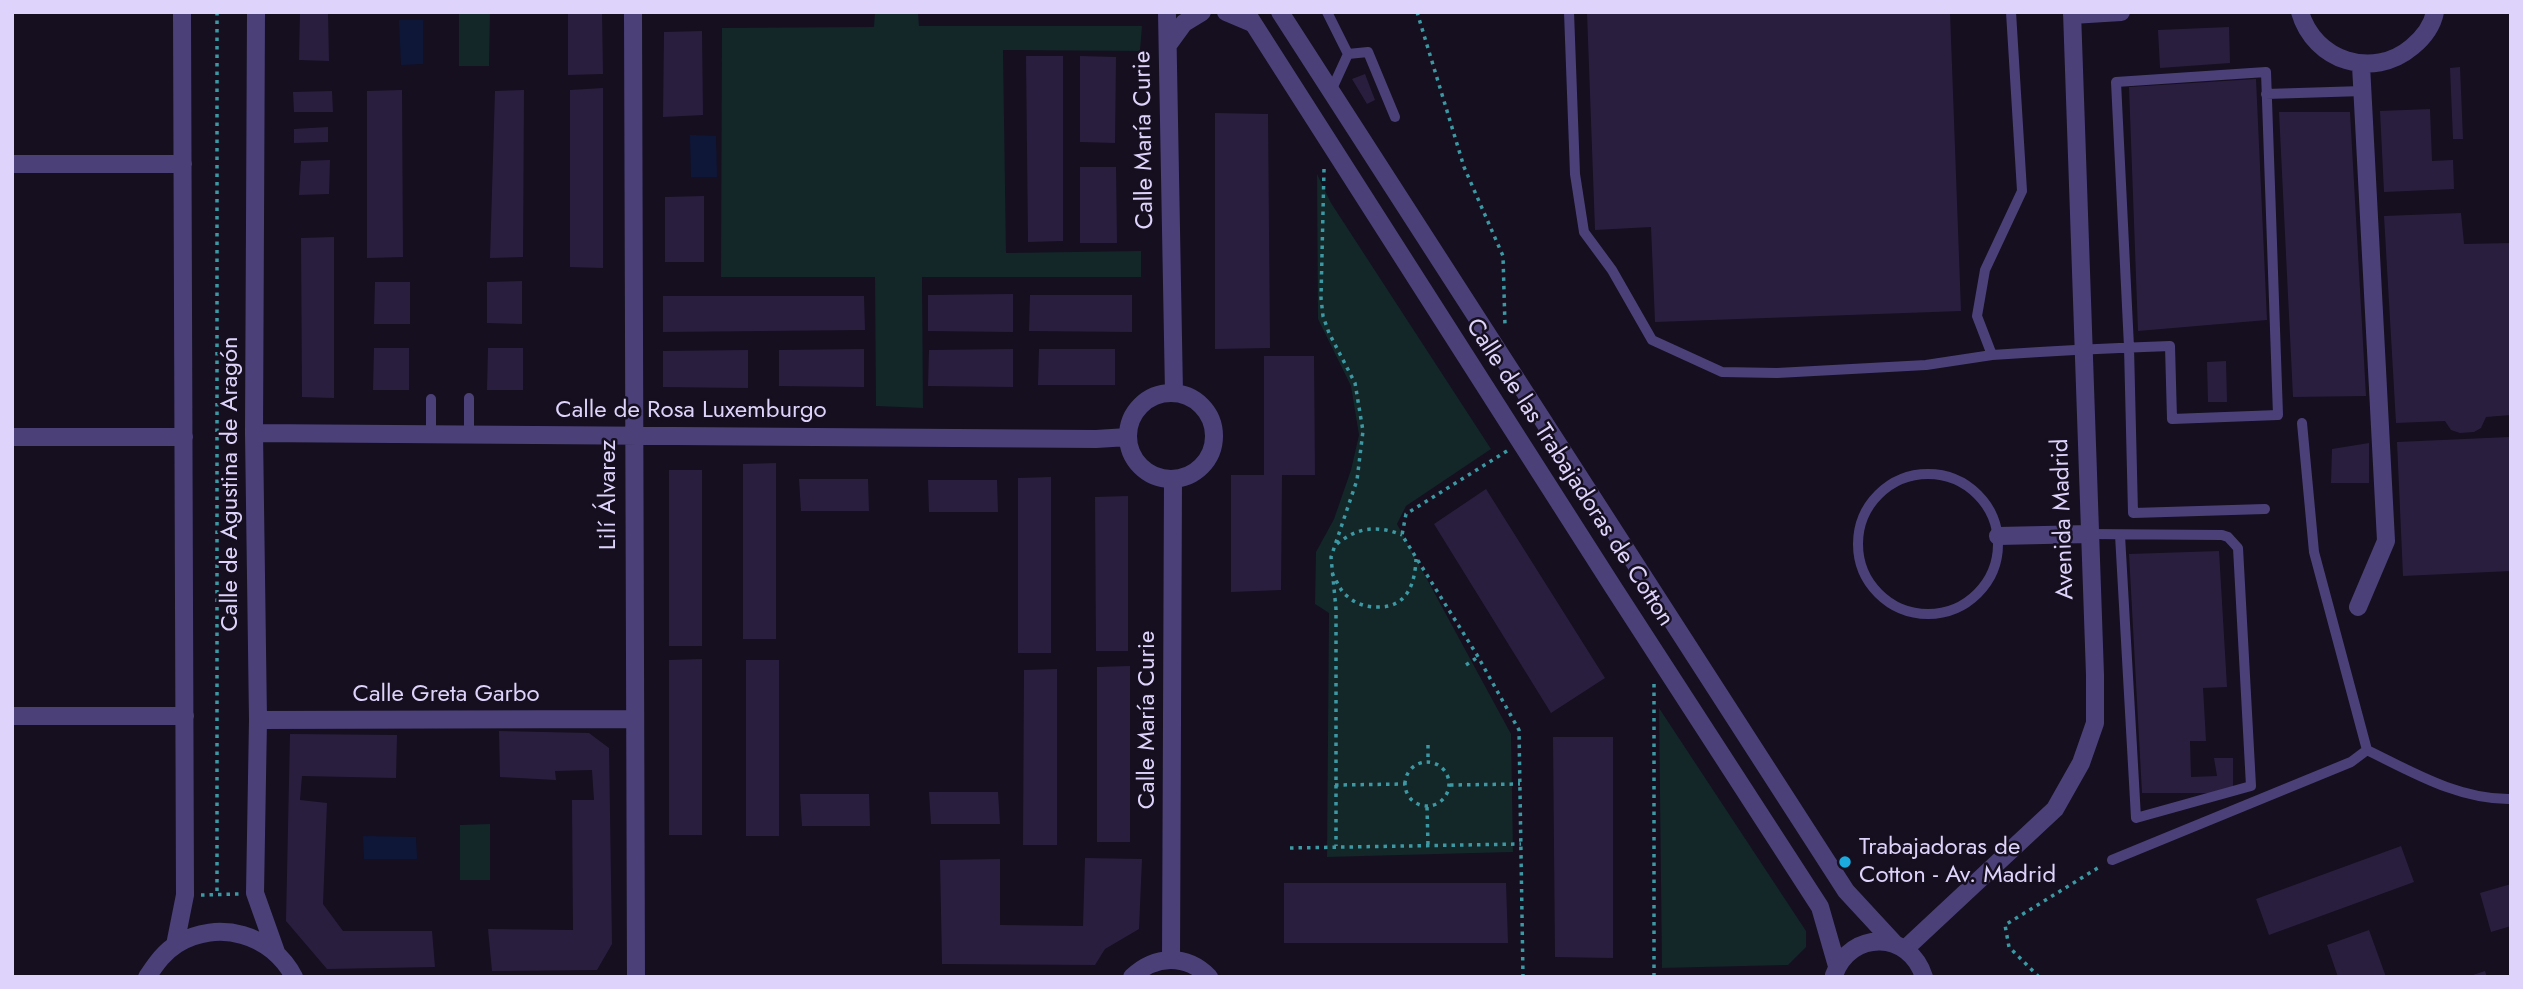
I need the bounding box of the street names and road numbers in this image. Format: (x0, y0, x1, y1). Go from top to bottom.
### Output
street label: Calle María Curie (1129, 50, 1161, 230)
street label: Calle de las Trabajadoras de Cotton (1459, 314, 1679, 632)
street label: Calle de Agustina de Aragón (217, 336, 245, 632)
street label: Calle de Rosa Luxemburgo (555, 397, 827, 425)
street label: Avenida Madrid (2047, 438, 2081, 600)
street label: Lilí Álvarez (595, 440, 623, 550)
street label: Calle María Curie (1134, 631, 1162, 809)
street label: Calle Greta Garbo (352, 681, 540, 709)

